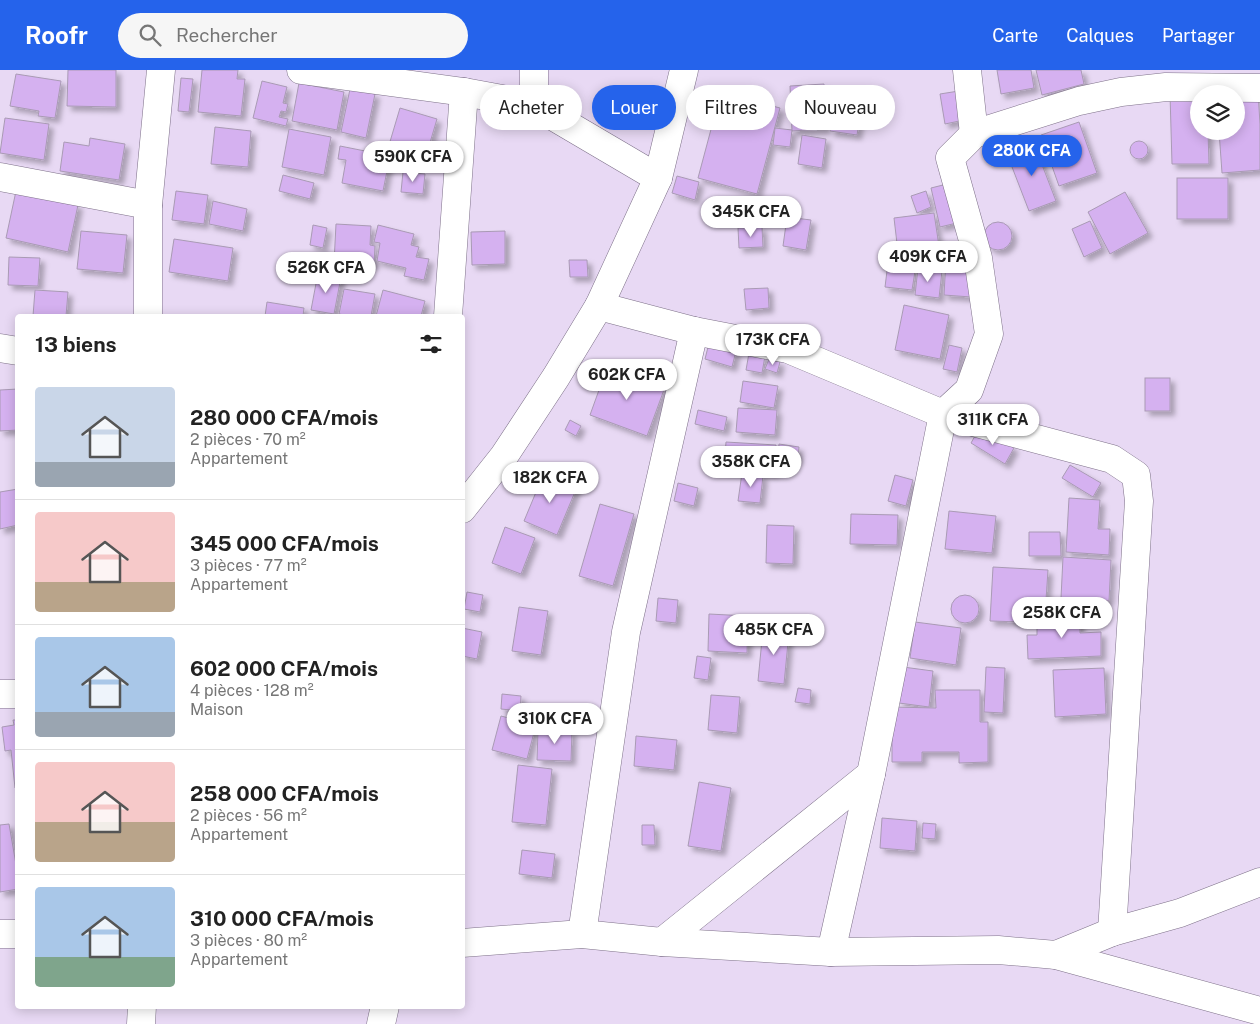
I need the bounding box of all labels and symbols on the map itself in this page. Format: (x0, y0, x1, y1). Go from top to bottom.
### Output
pin: 280K CFA (980, 134, 1084, 177)
pin: 590K CFA (361, 140, 465, 183)
pin: 345K CFA (699, 196, 803, 238)
pin: 409K CFA (876, 240, 980, 283)
pin: 526K CFA (274, 252, 378, 294)
pin: 173K CFA (721, 324, 825, 366)
pin: 602K CFA (575, 358, 679, 401)
pin: 311K CFA (941, 404, 1045, 446)
pin: 358K CFA (699, 446, 803, 488)
pin: 182K CFA (498, 462, 602, 504)
pin: 258K CFA (1010, 596, 1114, 639)
pin: 485K CFA (722, 614, 826, 656)
pin: 310K CFA (503, 702, 607, 745)

